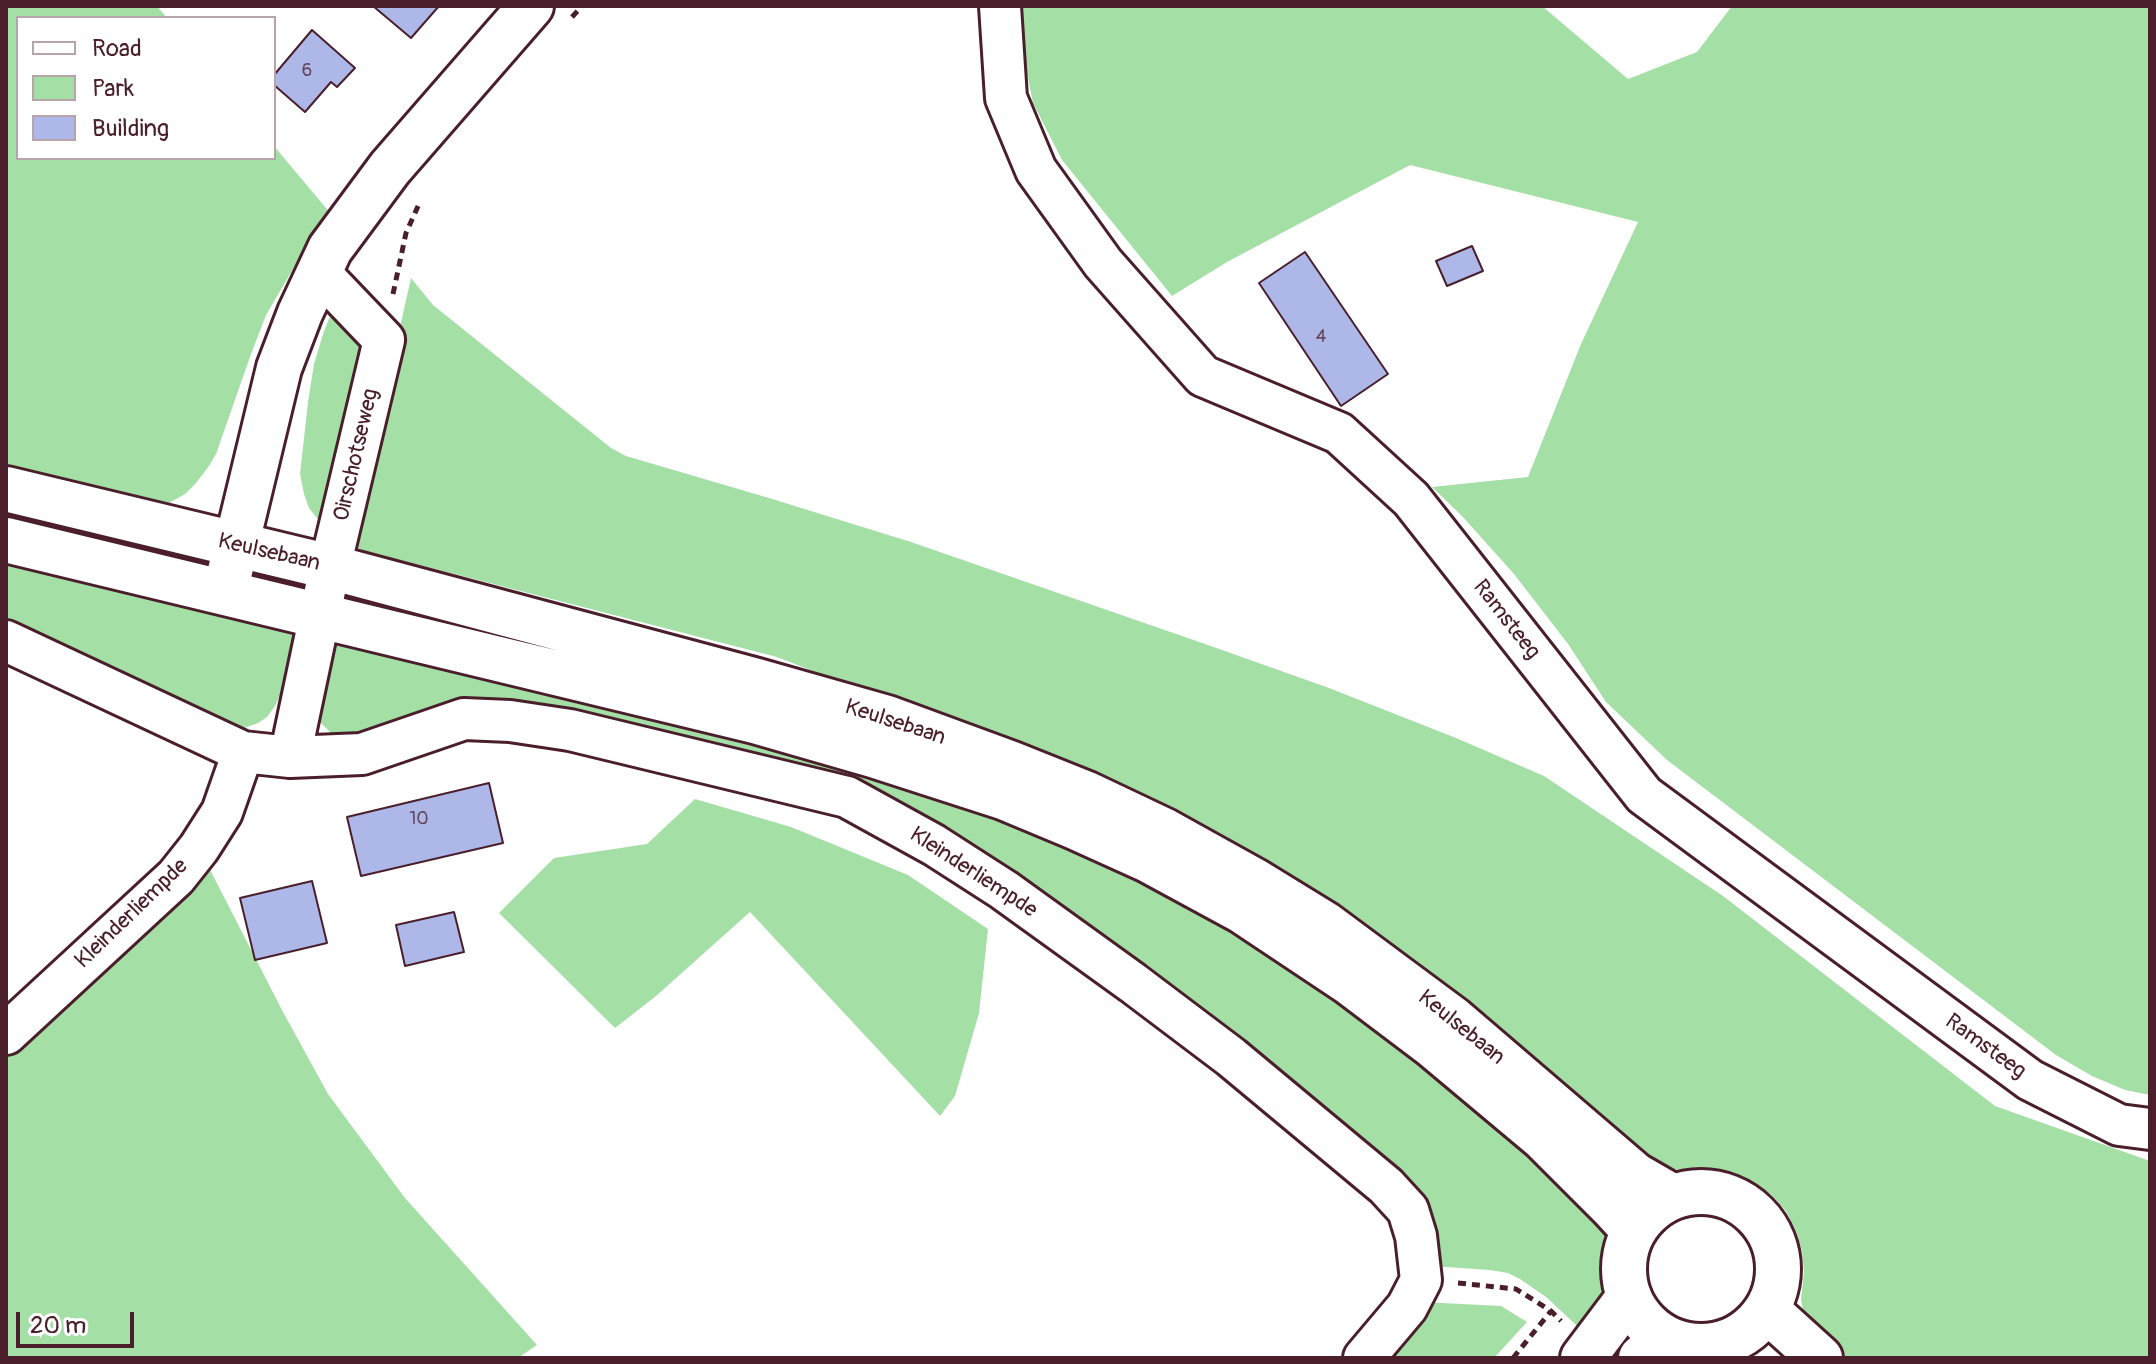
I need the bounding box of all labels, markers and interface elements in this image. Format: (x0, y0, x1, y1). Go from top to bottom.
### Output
legend (16, 16, 276, 160)
text: Road (92, 34, 142, 63)
house number: 6 (302, 60, 312, 82)
text: Park (92, 74, 134, 103)
text: Building (92, 114, 169, 143)
house number: 4 (1316, 326, 1326, 348)
street label: Oirschotseweg (329, 386, 385, 524)
street label: Keulsebaan (215, 528, 323, 578)
street label: Ramsteeg (1467, 575, 1545, 665)
street label: Keulsebaan (841, 694, 949, 752)
house number: 10 (409, 808, 429, 830)
street label: Kleinderliempde (904, 822, 1042, 924)
street label: Kleinderliempde (70, 854, 194, 974)
street label: Keulsebaan (1412, 985, 1510, 1071)
street label: Ramsteeg (1939, 1009, 2031, 1085)
scale bar (20, 1296, 138, 1346)
text: 20 m (30, 1311, 86, 1340)

